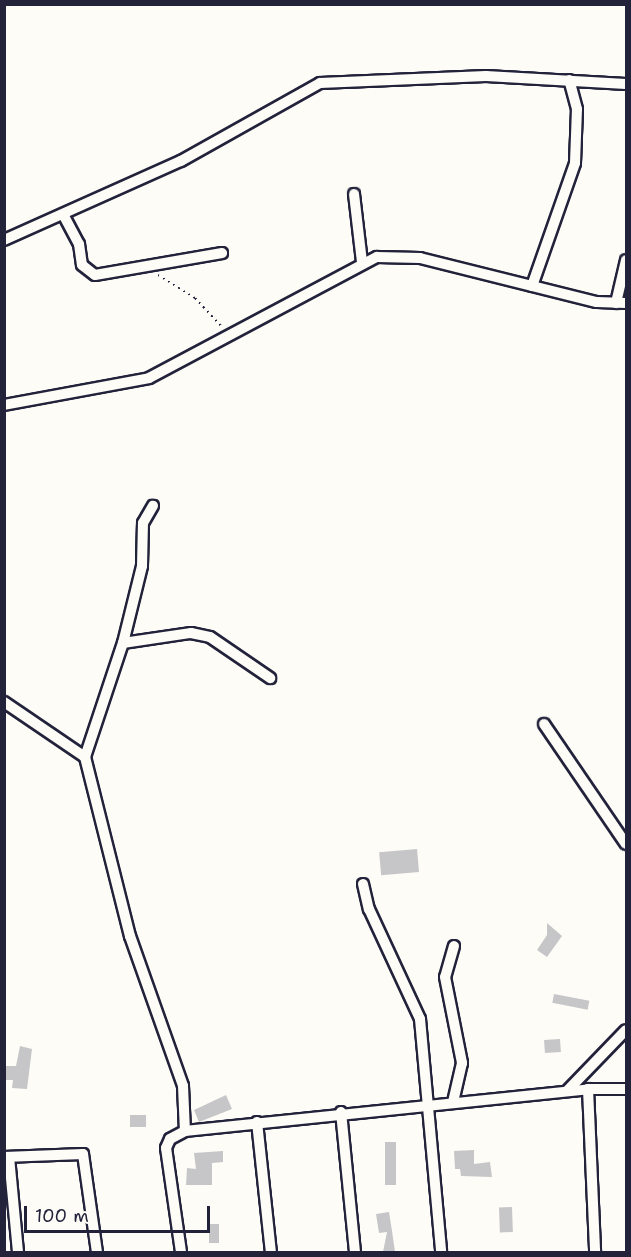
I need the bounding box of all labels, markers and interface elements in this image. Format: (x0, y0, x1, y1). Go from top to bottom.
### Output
scale bar (27, 1194, 213, 1232)
text: 100 m (35, 1204, 89, 1228)

